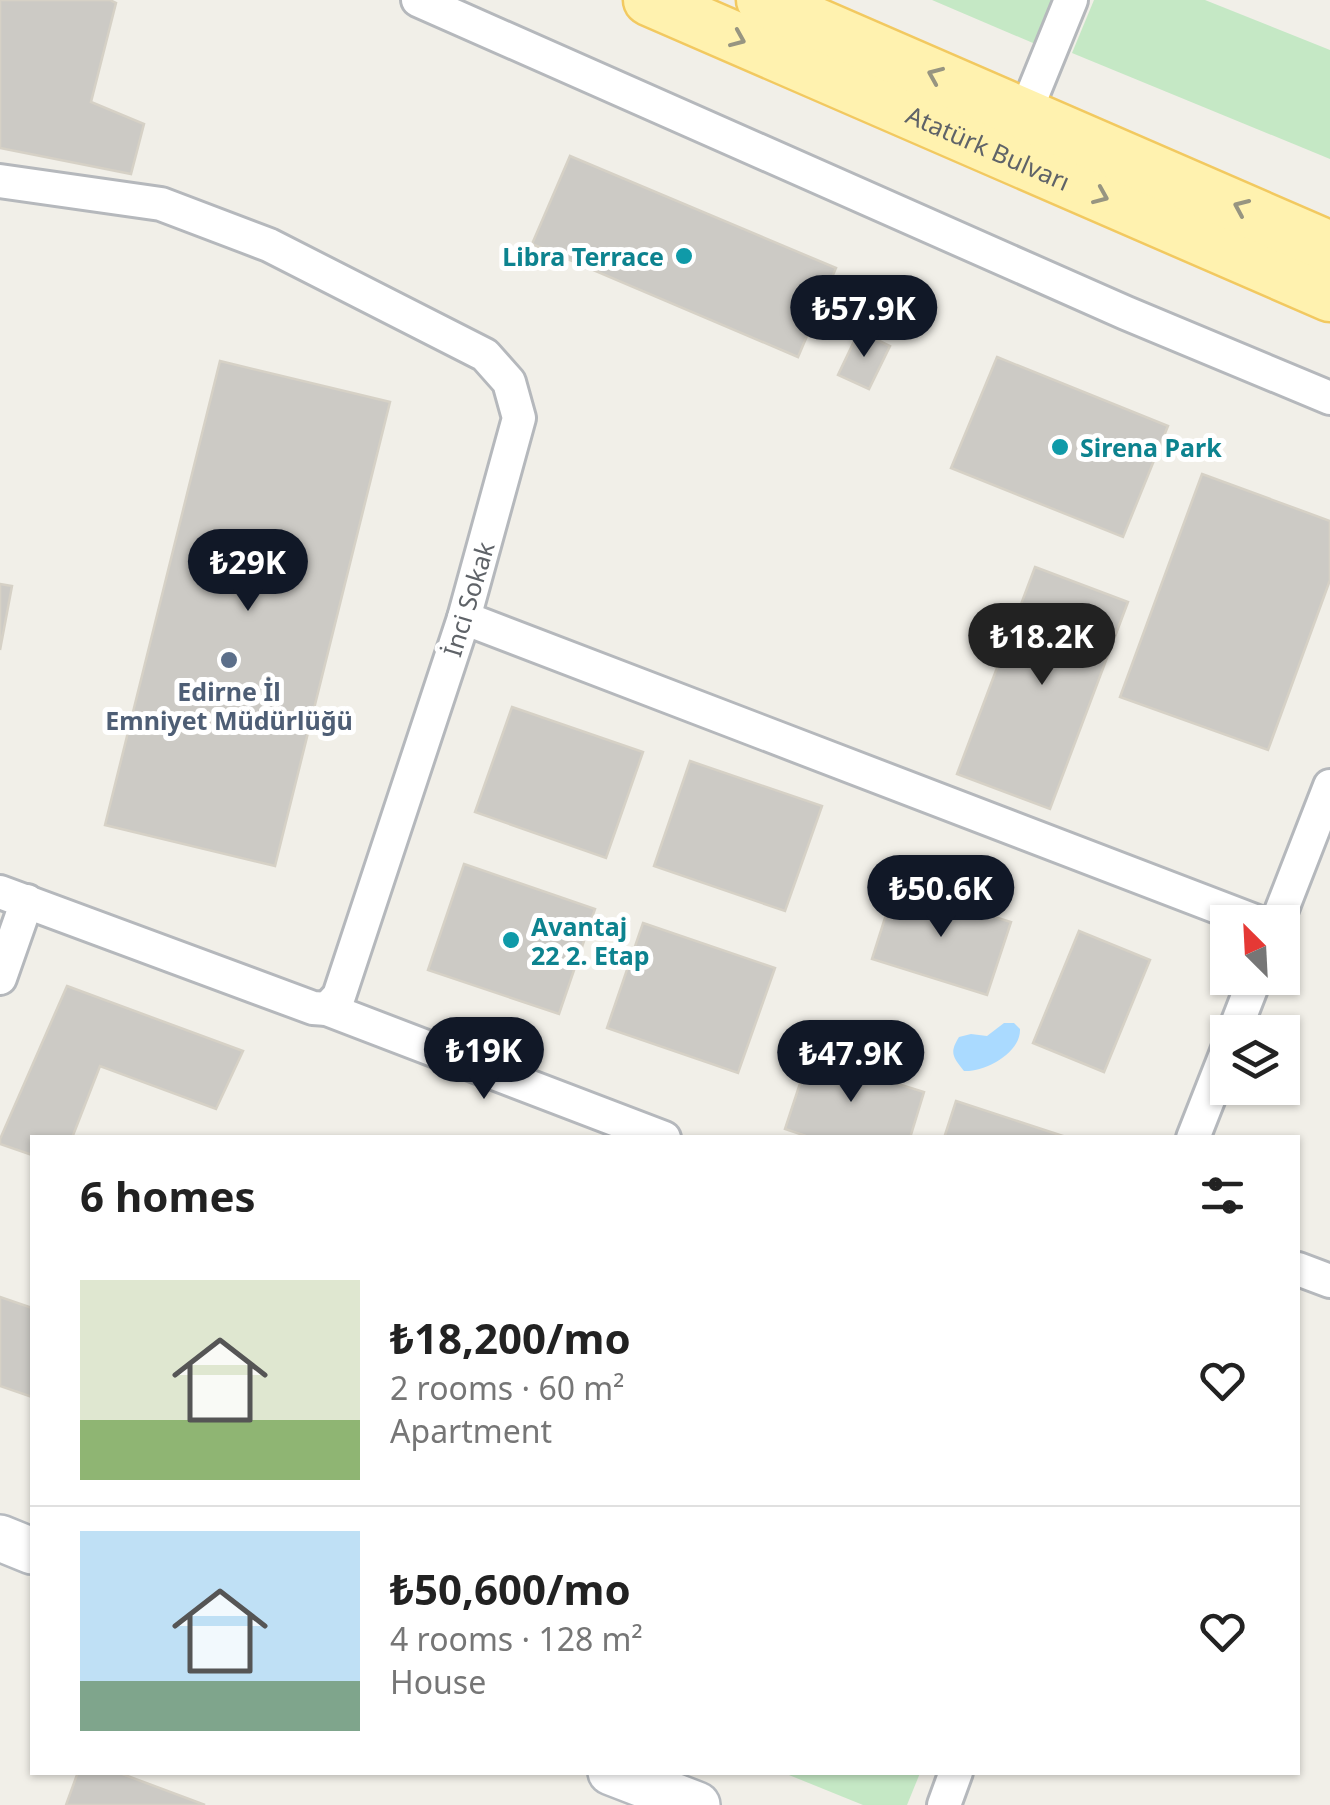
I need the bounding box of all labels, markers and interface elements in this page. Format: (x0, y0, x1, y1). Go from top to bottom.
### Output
one-way arrow (728, 27, 746, 47)
one-way arrow (927, 66, 945, 86)
street label: Atatürk Bulvarı (901, 97, 1076, 198)
one-way arrow (1091, 184, 1109, 204)
one-way arrow (1233, 199, 1251, 219)
place label: Libra Terrace (502, 239, 664, 273)
marker: Libra Terrace (673, 245, 695, 267)
pin: ₺57.9K (783, 275, 945, 360)
text: ₺57.9K (812, 286, 916, 329)
place label: Sirena Park (1080, 430, 1222, 464)
marker: Sirena Park (1049, 436, 1071, 458)
pin: ₺29K (189, 529, 307, 614)
street label: İnci Sokak (434, 537, 502, 661)
text: ₺29K (210, 540, 286, 583)
pin: ₺18.2K (961, 603, 1123, 688)
text: ₺18.2K (990, 614, 1094, 657)
marker: Edirne İl Emniyet Müdürlüğü (218, 649, 240, 671)
place label: Edirne İl Emniyet Müdürlüğü (105, 674, 353, 737)
pin: ₺50.6K (860, 855, 1022, 940)
text: ₺50.6K (889, 866, 993, 909)
north arrow (1210, 905, 1300, 995)
map controls (1210, 905, 1300, 1105)
place label: Avantaj 22 2. Etap (531, 909, 650, 972)
marker: Avantaj 22 2. Etap (500, 929, 522, 951)
button: layers (1210, 1015, 1300, 1105)
pin: ₺19K (425, 1017, 543, 1102)
pin: ₺47.9K (770, 1020, 932, 1105)
text: ₺19K (446, 1028, 522, 1071)
text: ₺47.9K (799, 1031, 903, 1074)
text: 6 homes (80, 1167, 256, 1224)
icon: filters (1195, 1168, 1250, 1223)
text: ₺18,200/mo (390, 1309, 631, 1366)
icon: home (160, 1320, 280, 1440)
icon: heart (1195, 1353, 1250, 1408)
text: 2 rooms · 60 m² (390, 1366, 624, 1409)
text: Apartment (390, 1409, 552, 1452)
text: ₺50,600/mo (390, 1560, 631, 1617)
icon: home (160, 1571, 280, 1691)
icon: heart (1195, 1604, 1250, 1659)
text: 4 rooms · 128 m² (390, 1617, 643, 1660)
text: House (390, 1660, 486, 1703)

